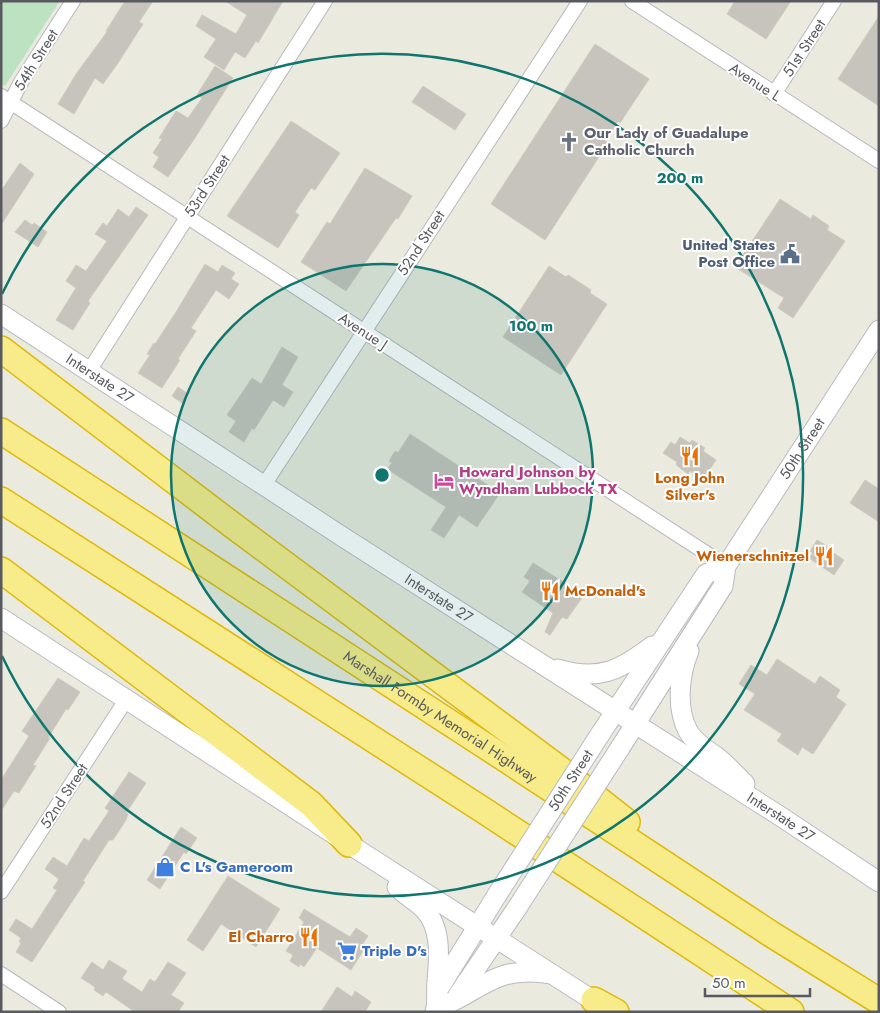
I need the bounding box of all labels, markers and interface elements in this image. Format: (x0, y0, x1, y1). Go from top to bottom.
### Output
street label: 51st Street (777, 14, 831, 81)
street label: 54th Street (8, 25, 64, 95)
street label: Avenue L (725, 57, 786, 107)
place label: Our Lady of Guadalupe Catholic Church (584, 122, 749, 161)
church icon: Our Lady of Guadalupe Catholic Church (558, 131, 580, 153)
street label: 53rd Street (179, 150, 236, 222)
text: 200 m (657, 167, 703, 189)
street label: 52nd Street (392, 206, 451, 280)
place label: United States Post Office (682, 234, 775, 273)
public building icon: United States Post Office (779, 243, 801, 265)
street label: Avenue J (334, 307, 392, 355)
text: 100 m (509, 315, 553, 337)
street label: Interstate 27 (61, 348, 138, 409)
street label: 50th Street (774, 413, 830, 484)
restaurant icon: Long John Silver's (679, 445, 701, 467)
place label: Howard Johnson by Wyndham Lubbock TX (459, 461, 618, 500)
centre of rings (373, 466, 391, 484)
place label: Long John Silver's (655, 467, 725, 506)
hotel icon: Howard Johnson by Wyndham Lubbock TX (433, 470, 455, 492)
place label: Wienerschnitzel (696, 545, 809, 567)
restaurant icon: Wienerschnitzel (813, 545, 835, 567)
street label: Interstate 27 (400, 568, 477, 628)
restaurant icon: McDonald's (539, 580, 561, 602)
place label: McDonald's (565, 580, 646, 602)
street label: Marshall Formby Memorial Highway (339, 645, 542, 788)
street label: 50th Street (542, 745, 599, 816)
street label: 52nd Street (35, 759, 94, 833)
street label: Interstate 27 (743, 787, 819, 847)
shop icon: C L's Gameroom (154, 856, 176, 878)
place label: C L's Gameroom (180, 856, 293, 878)
place label: El Charro (228, 926, 294, 948)
restaurant icon: El Charro (298, 926, 320, 948)
supermarket icon: Triple D's (336, 940, 358, 962)
place label: Triple D's (362, 940, 427, 962)
scale bar (705, 966, 810, 998)
text: 50 m (712, 972, 746, 994)

